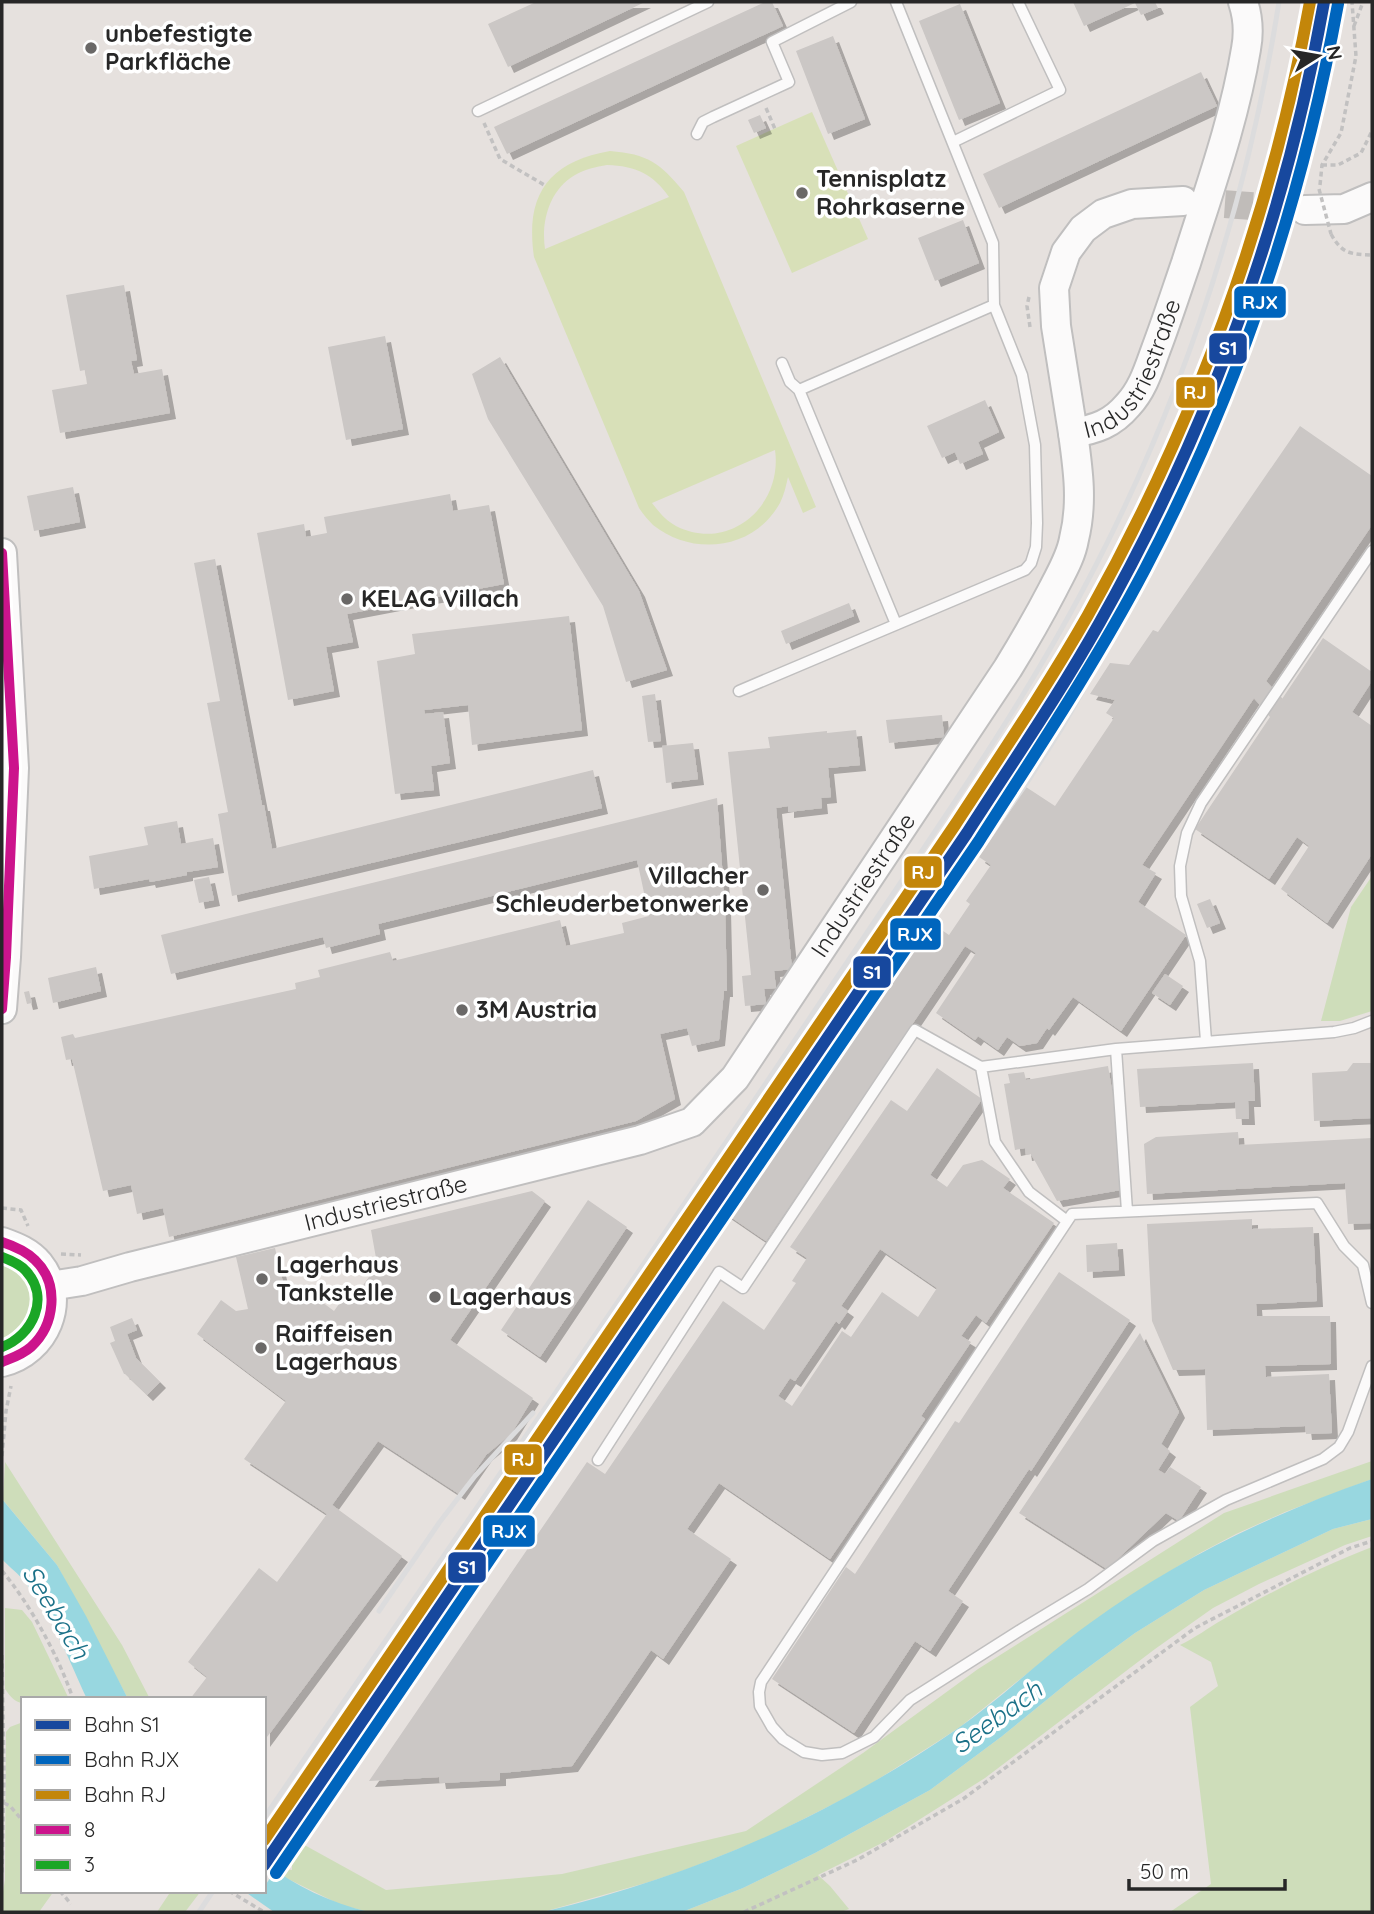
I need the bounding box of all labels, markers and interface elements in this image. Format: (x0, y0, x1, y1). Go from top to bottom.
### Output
place label: unbefestigte Parkfläche (105, 18, 253, 76)
north arrow (1283, 21, 1353, 91)
marker: unbefestigte Parkfläche (83, 40, 99, 56)
text: N (1322, 44, 1348, 62)
place label: Tennisplatz Rohrkaserne (816, 163, 965, 221)
marker: Tennisplatz Rohrkaserne (794, 185, 810, 201)
line badge: RJX (1233, 285, 1287, 319)
text: RJX (1242, 290, 1278, 314)
street label: Industriestraße (1080, 295, 1187, 444)
line badge: S1 (1208, 332, 1248, 365)
text: S1 (1219, 336, 1237, 360)
line badge: RJ (1175, 376, 1216, 409)
text: RJ (1183, 380, 1207, 404)
place label: KELAG Villach (361, 583, 519, 613)
marker: KELAG Villach (339, 591, 355, 607)
street label: Industriestraße (804, 807, 921, 963)
line badge: RJ (903, 855, 943, 889)
place label: Villacher Schleuderbetonwerke (495, 860, 749, 918)
text: RJ (911, 860, 935, 884)
marker: Villacher Schleuderbetonwerke (755, 882, 771, 898)
line badge: RJX (889, 917, 942, 951)
text: RJX (897, 922, 933, 946)
line badge: S1 (852, 955, 892, 989)
text: S1 (863, 960, 881, 984)
place label: 3M Austria (476, 994, 597, 1024)
marker: 3M Austria (454, 1002, 470, 1018)
street label: Industriestraße (301, 1168, 470, 1237)
place label: Lagerhaus Tankstelle (276, 1249, 399, 1307)
marker: Lagerhaus Tankstelle (254, 1271, 270, 1287)
place label: Lagerhaus (449, 1281, 572, 1311)
marker: Lagerhaus (427, 1289, 443, 1305)
place label: Raiffeisen Lagerhaus (275, 1318, 398, 1376)
marker: Raiffeisen Lagerhaus (253, 1340, 269, 1356)
line badge: RJ (503, 1443, 543, 1476)
text: RJ (511, 1447, 535, 1471)
line badge: RJX (482, 1514, 536, 1548)
text: RJX (491, 1519, 527, 1543)
line badge: S1 (447, 1551, 487, 1584)
text: S1 (458, 1555, 476, 1579)
water label: Seebach (16, 1559, 98, 1666)
water label: Seebach (945, 1672, 1049, 1760)
legend (21, 1697, 266, 1893)
text: Bahn S1 (84, 1711, 160, 1737)
text: Bahn RJX (84, 1746, 179, 1772)
text: Bahn RJ (84, 1781, 166, 1807)
text: 8 (84, 1816, 95, 1842)
scale bar (1129, 1848, 1285, 1892)
text: 3 (84, 1851, 95, 1877)
text: 50 m (1140, 1858, 1189, 1884)

